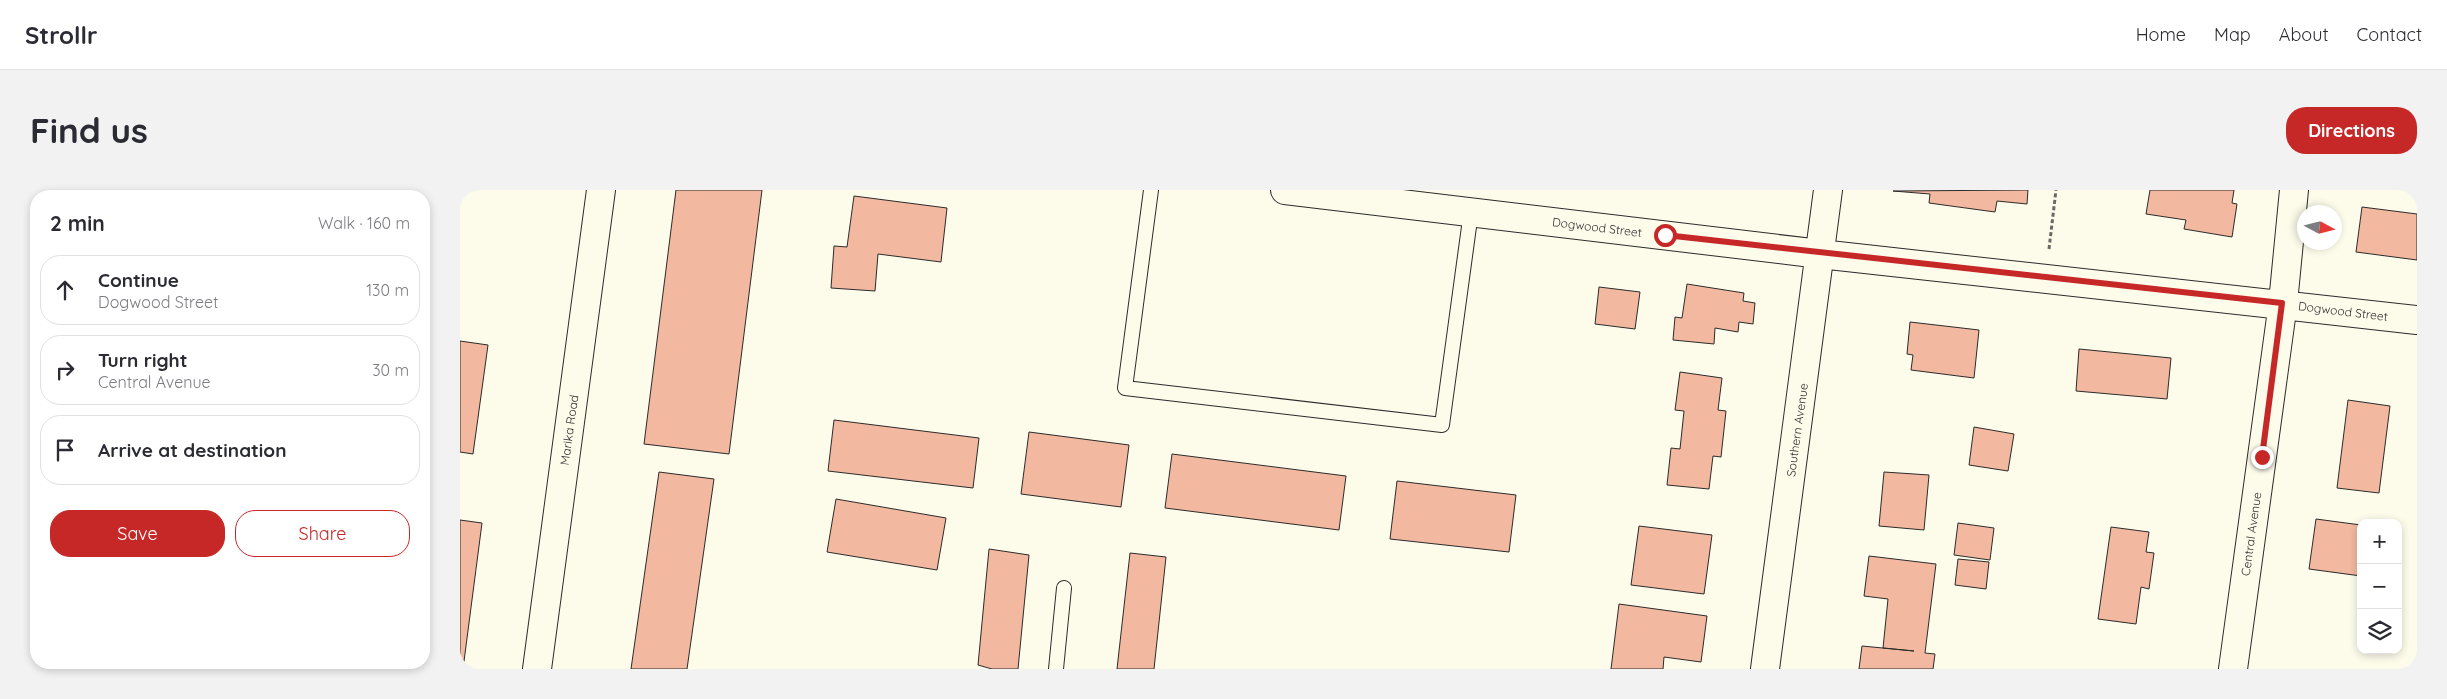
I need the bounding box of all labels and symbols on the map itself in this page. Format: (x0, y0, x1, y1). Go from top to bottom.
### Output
north arrow (2297, 205, 2342, 250)
street label: Dogwood Street (1551, 214, 1643, 240)
route start (1654, 224, 1677, 247)
street label: Dogwood Street (2297, 298, 2389, 324)
street label: Southern Avenue (1783, 382, 1811, 478)
street label: Marika Road (557, 394, 581, 466)
route end (2251, 446, 2274, 469)
street label: Central Avenue (2238, 491, 2264, 577)

